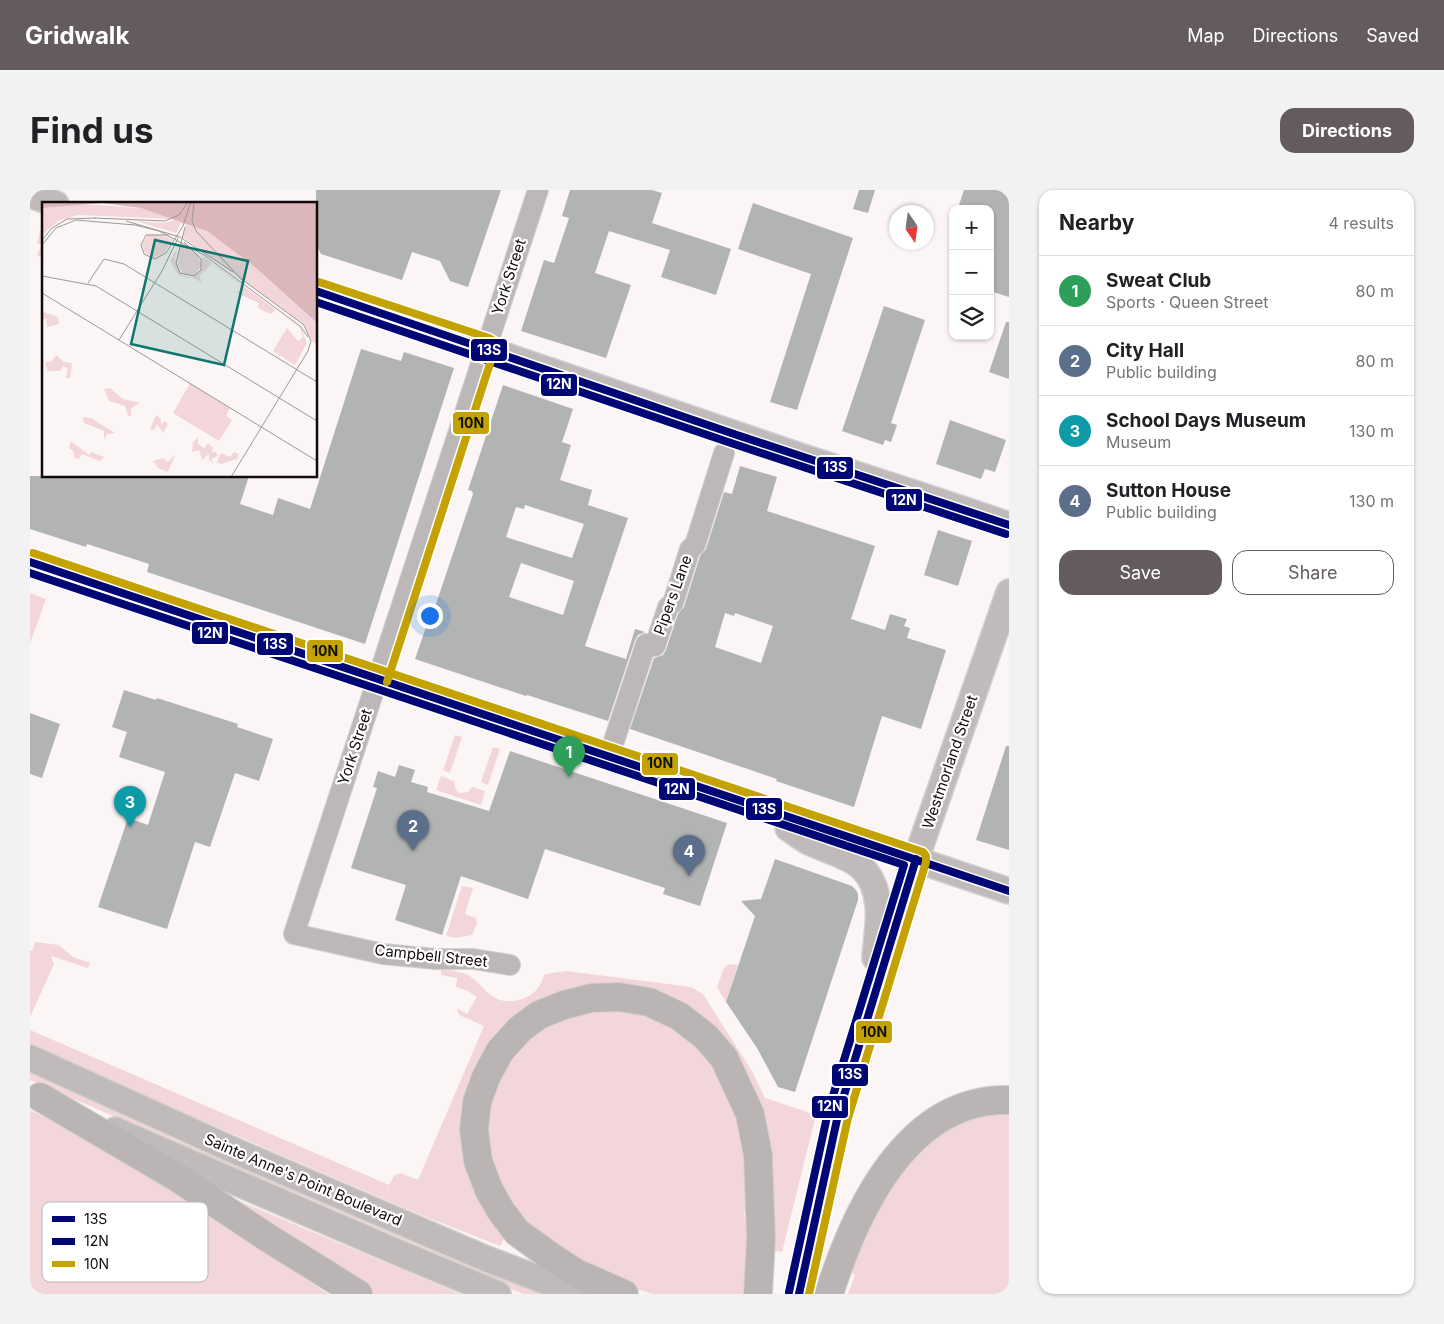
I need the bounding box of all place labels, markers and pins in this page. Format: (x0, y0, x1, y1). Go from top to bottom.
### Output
pin: 1 (553, 736, 585, 777)
pin: 3 (114, 786, 146, 827)
pin: 2 (397, 810, 429, 851)
pin: 4 (673, 835, 705, 876)

